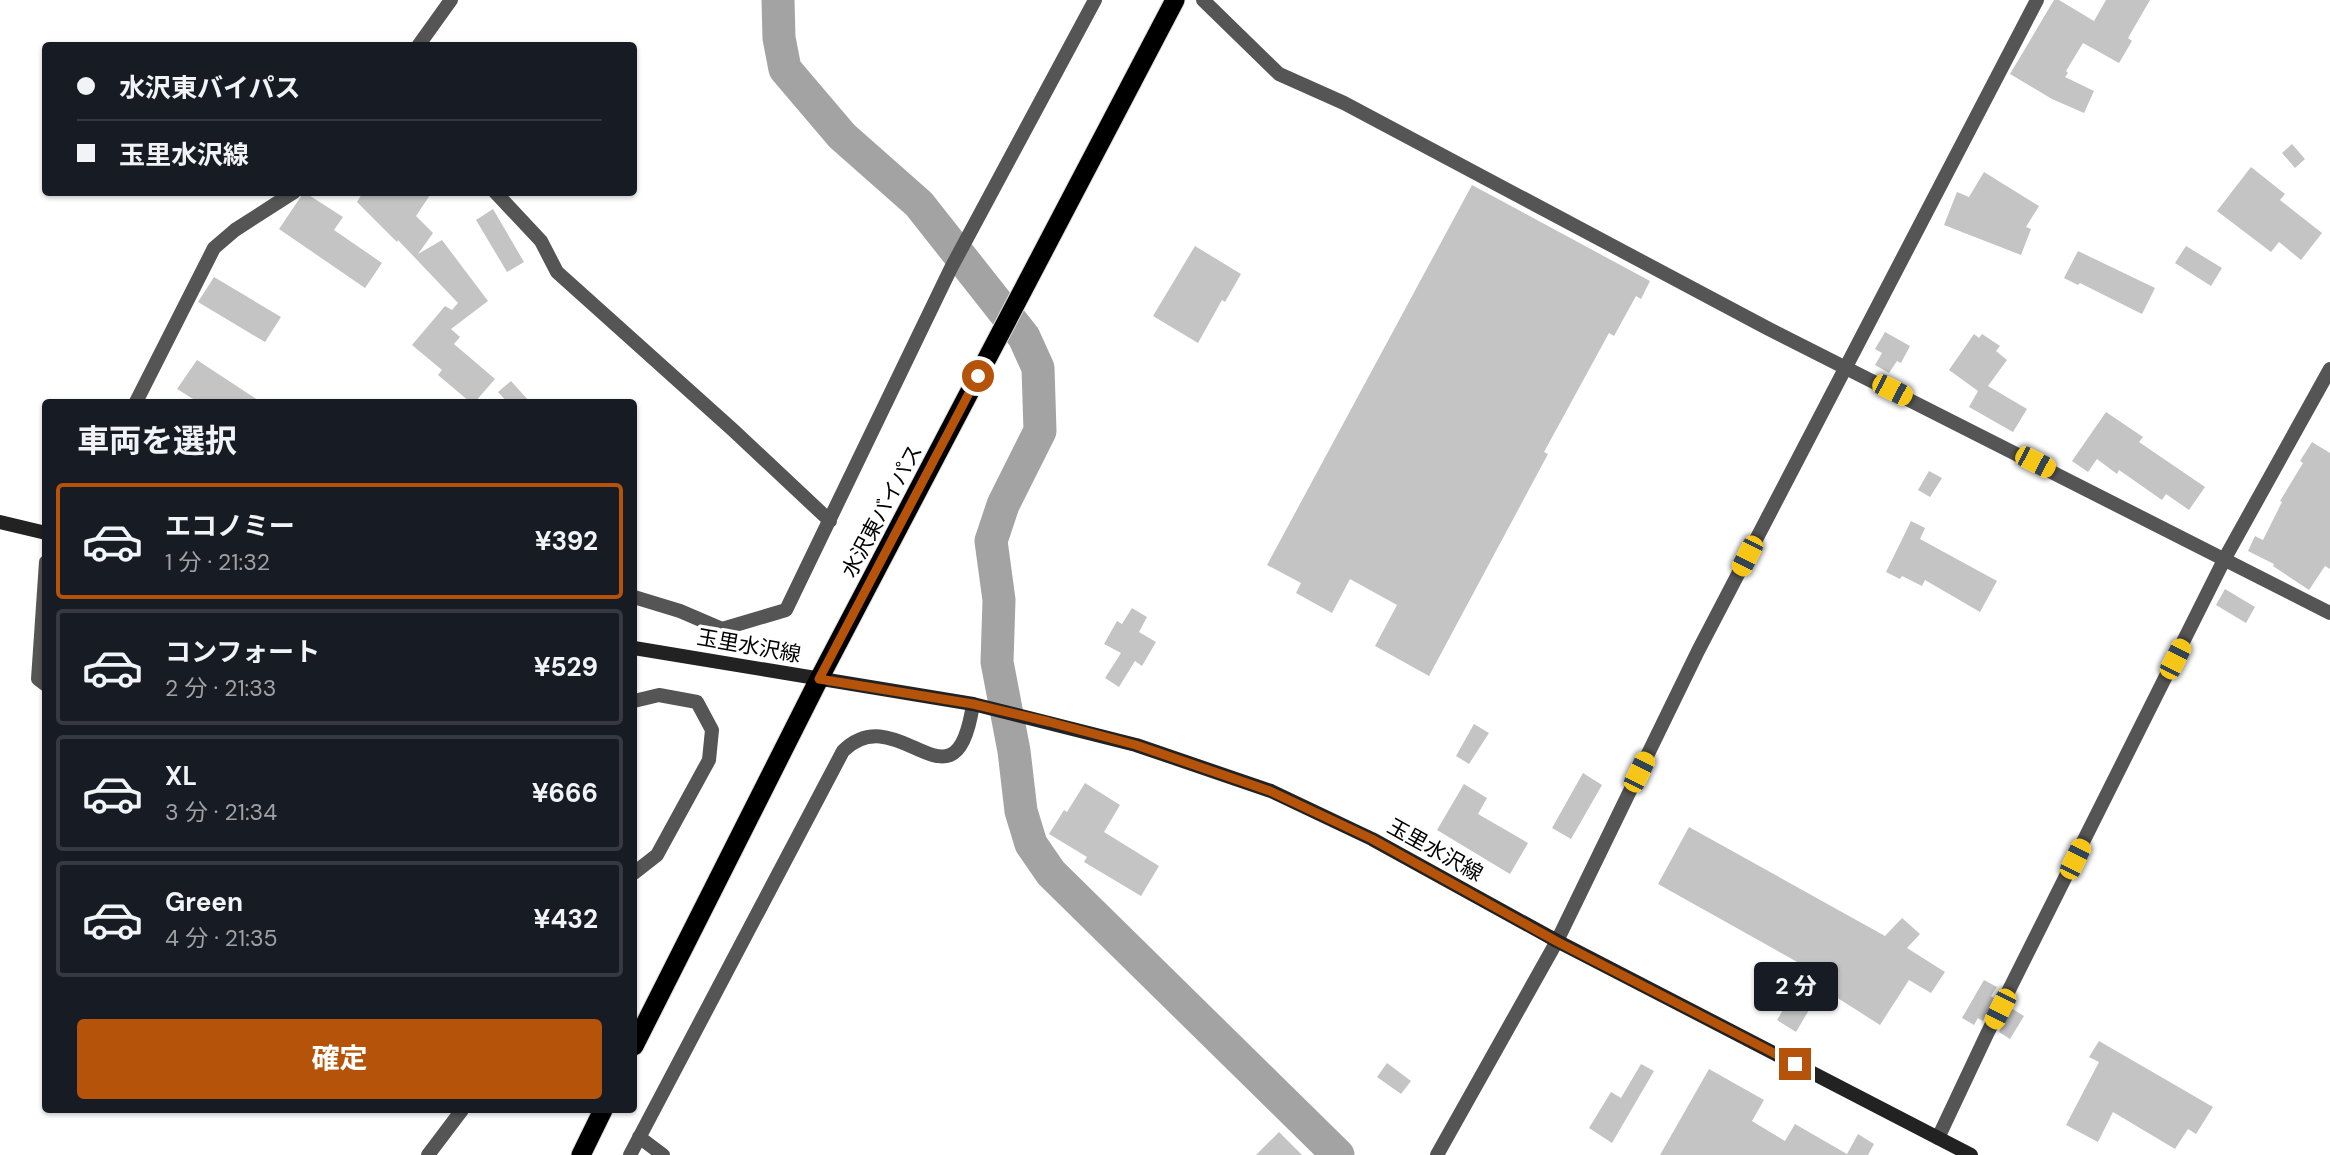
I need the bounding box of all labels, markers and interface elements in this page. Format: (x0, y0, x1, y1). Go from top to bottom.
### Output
text: 水沢東バイパス (119, 71, 300, 105)
text: 玉里水沢線 (119, 138, 249, 172)
route start (962, 360, 994, 392)
car (1869, 371, 1916, 409)
text: 車両を選択 (77, 420, 237, 462)
street label: 水沢東バイパス (835, 440, 929, 582)
car (2012, 443, 2059, 481)
text: エコノミー (165, 509, 295, 543)
icon: car (81, 510, 144, 573)
text: ¥392 (535, 524, 598, 558)
car (1729, 533, 1766, 579)
text: 1 分 · 21:32 (165, 547, 270, 577)
street label: 玉里水沢線 (695, 623, 803, 669)
text: コンフォート (165, 635, 320, 669)
icon: car (81, 636, 144, 699)
car (2157, 636, 2194, 682)
text: ¥529 (534, 650, 598, 684)
text: 2 分 · 21:33 (165, 673, 276, 703)
car (1621, 749, 1658, 795)
text: XL (165, 759, 197, 793)
icon: car (81, 762, 144, 825)
text: ¥666 (532, 776, 598, 810)
text: 3 分 · 21:34 (165, 797, 277, 827)
street label: 玉里水沢線 (1382, 812, 1488, 888)
car (2057, 836, 2094, 882)
text: Green (165, 885, 243, 919)
icon: car (81, 888, 144, 951)
text: ¥432 (534, 902, 598, 936)
text: 4 分 · 21:35 (165, 923, 278, 953)
callout: 2 分 (1753, 962, 1837, 1012)
text: 2 分 (1775, 971, 1817, 1001)
car (1982, 986, 2019, 1032)
button: 確定 (77, 1019, 602, 1099)
route end (1779, 1048, 1811, 1080)

